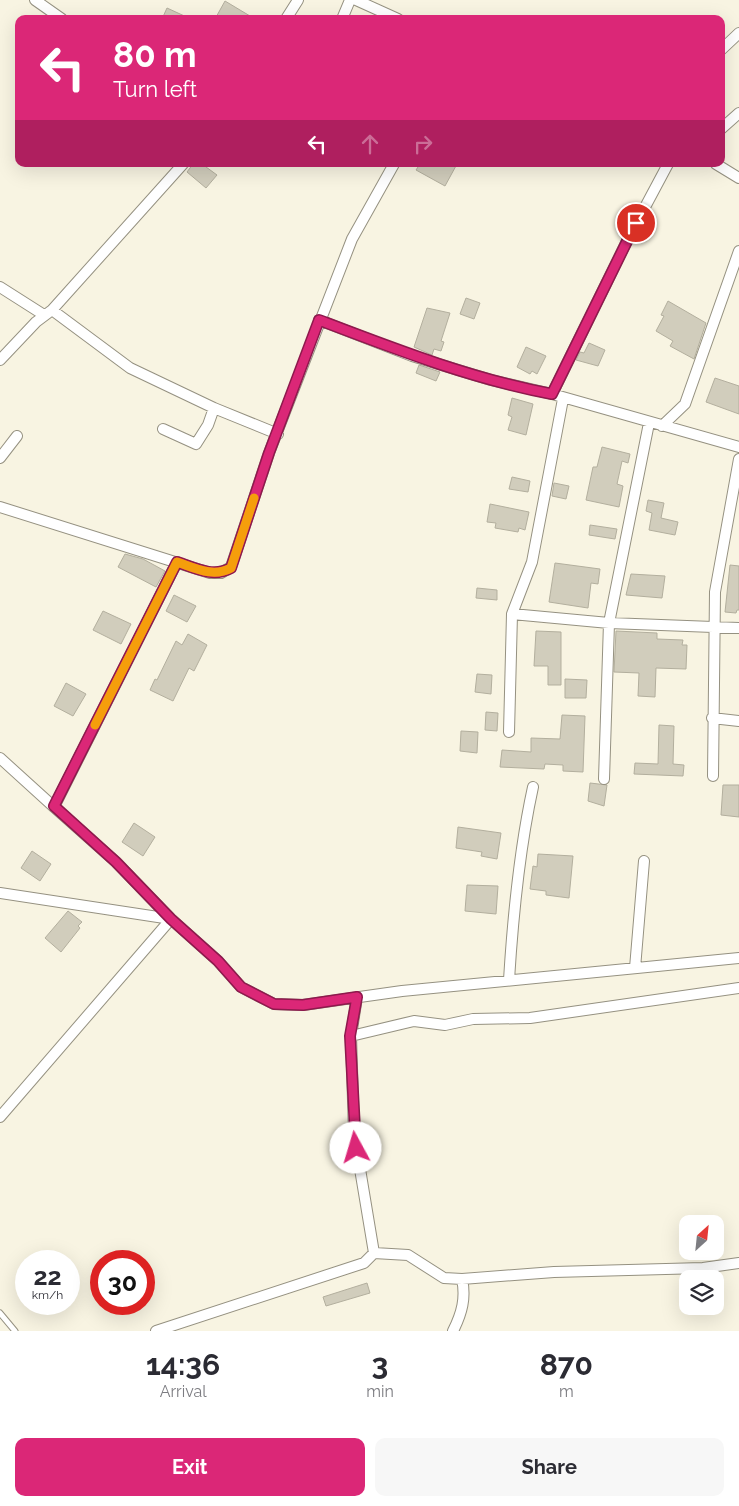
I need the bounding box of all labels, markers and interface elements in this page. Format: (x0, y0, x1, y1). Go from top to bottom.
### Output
text: 80 m (113, 34, 197, 75)
icon: left (30, 35, 95, 100)
text: Turn left (113, 76, 197, 102)
icon: left (303, 130, 331, 158)
icon: ahead (356, 130, 384, 158)
icon: right (409, 130, 437, 158)
pin (615, 202, 657, 244)
icon: arrive (622, 209, 650, 237)
position arrow (329, 1121, 381, 1173)
north arrow (679, 1215, 724, 1260)
map controls (679, 1215, 724, 1315)
speed limit sign: 30 (90, 1250, 155, 1315)
text: 22 (33, 1261, 62, 1291)
button: layers (679, 1270, 724, 1315)
text: km/h (32, 1288, 63, 1302)
text: 14:36 (146, 1347, 220, 1382)
text: 3 (372, 1347, 388, 1382)
text: 870 (540, 1347, 593, 1382)
text: Arrival (160, 1382, 207, 1401)
text: min (366, 1382, 394, 1401)
text: m (559, 1382, 574, 1401)
button: Exit (15, 1438, 365, 1496)
button: Share (375, 1438, 724, 1496)

